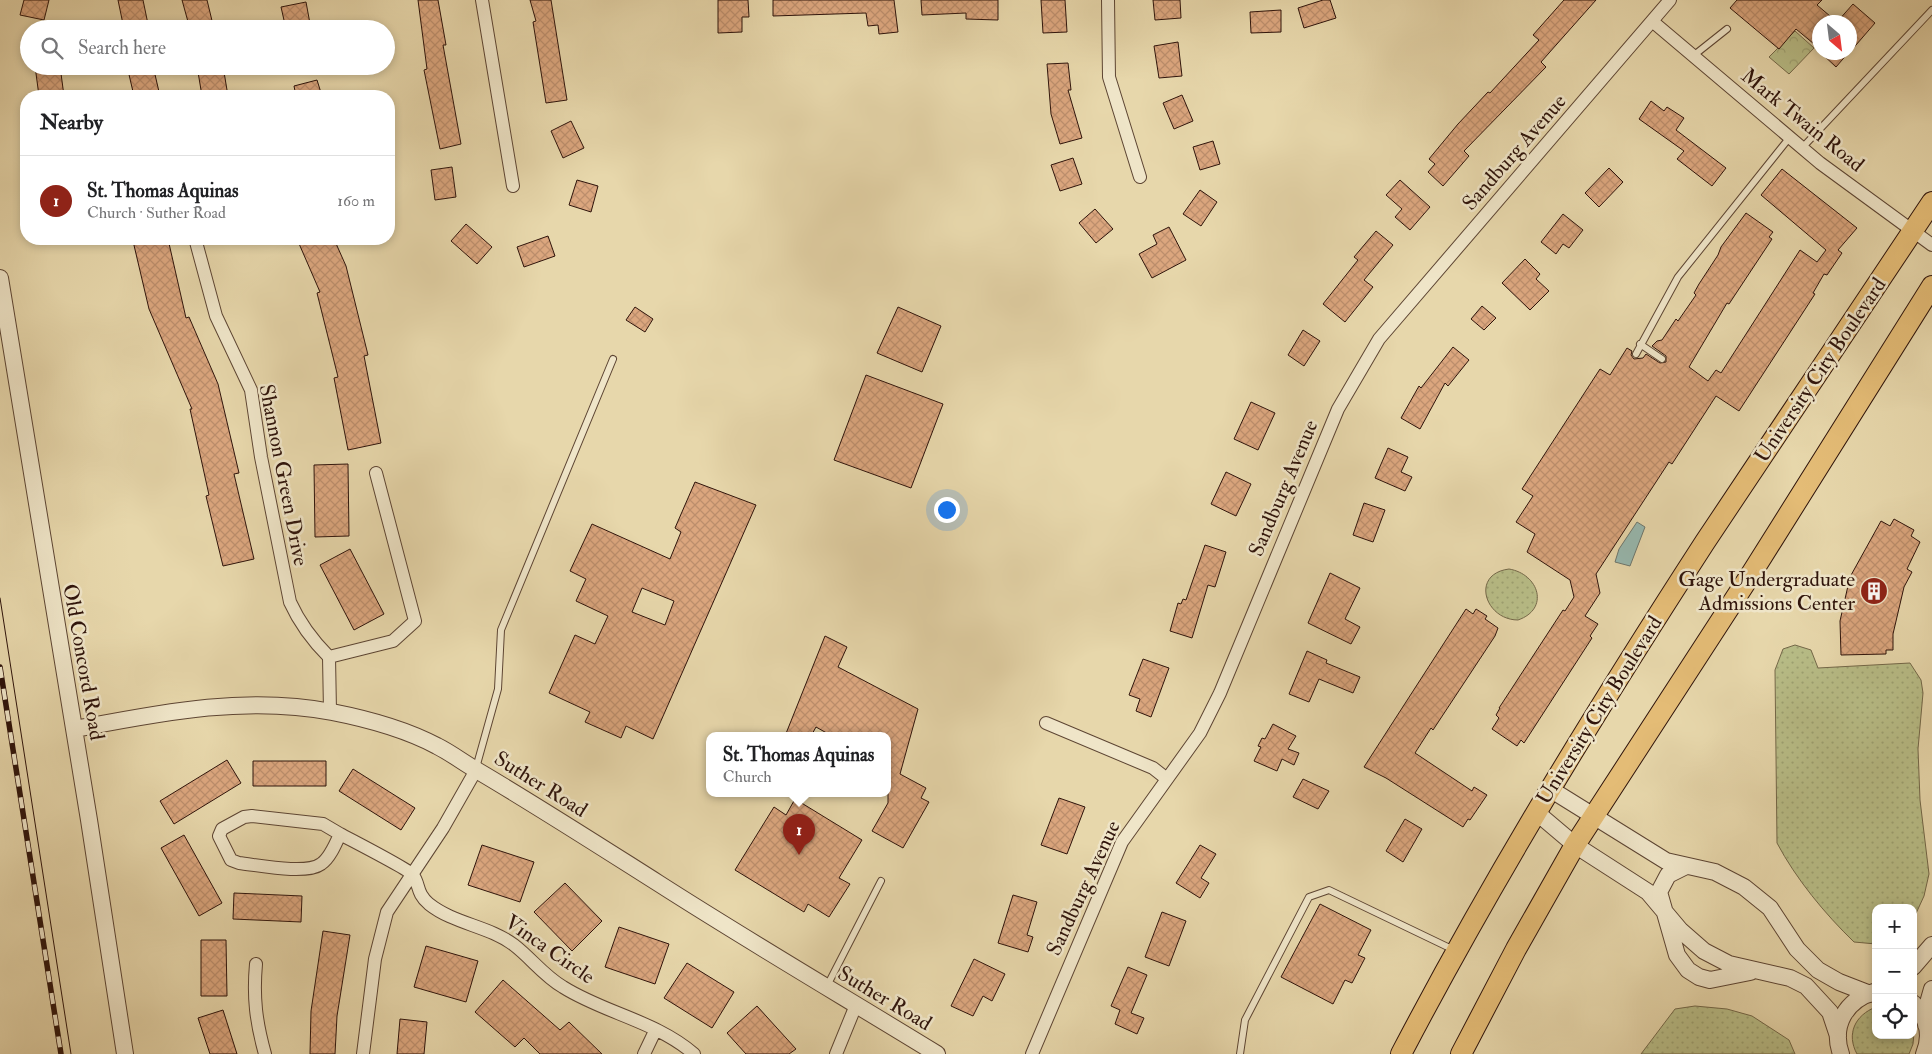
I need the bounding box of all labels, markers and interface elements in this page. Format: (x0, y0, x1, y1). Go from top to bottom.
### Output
north arrow (1812, 15, 1857, 60)
search box (20, 20, 395, 75)
icon: search (38, 34, 66, 62)
text: Search here (78, 36, 166, 60)
street label: Mark Twain Road (1736, 63, 1870, 179)
street label: Sandburg Avenue (1456, 88, 1573, 216)
text: Nearby (40, 109, 103, 136)
text: St. Thomas Aquinas (87, 179, 239, 203)
text: 1 (53, 191, 59, 211)
text: 160 m (337, 191, 375, 211)
text: Church · Suther Road (87, 203, 226, 223)
street label: University City Boulevard (1748, 272, 1893, 468)
street label: Shannon Green Drive (253, 382, 314, 568)
street label: Sandburg Avenue (1243, 416, 1324, 561)
your location (934, 497, 960, 523)
place label: Gage Undergraduate Admissions Center (1678, 566, 1855, 617)
building icon: Gage Undergraduate Admissions Center (1859, 576, 1889, 606)
street label: Old Concord Road (56, 582, 111, 743)
street label: University City Boulevard (1530, 610, 1669, 810)
popup (706, 732, 891, 797)
text: St. Thomas Aquinas (723, 743, 874, 767)
street label: Suther Road (489, 745, 593, 824)
text: Church (723, 767, 772, 787)
pin: 1 (783, 814, 815, 855)
street label: Sandburg Avenue (1040, 816, 1127, 960)
map controls (1872, 904, 1917, 1039)
button: + (1872, 904, 1917, 949)
street label: Vinca Circle (499, 909, 600, 990)
button: − (1872, 949, 1917, 994)
street label: Suther Road (833, 960, 937, 1037)
button: locate (1872, 994, 1917, 1039)

